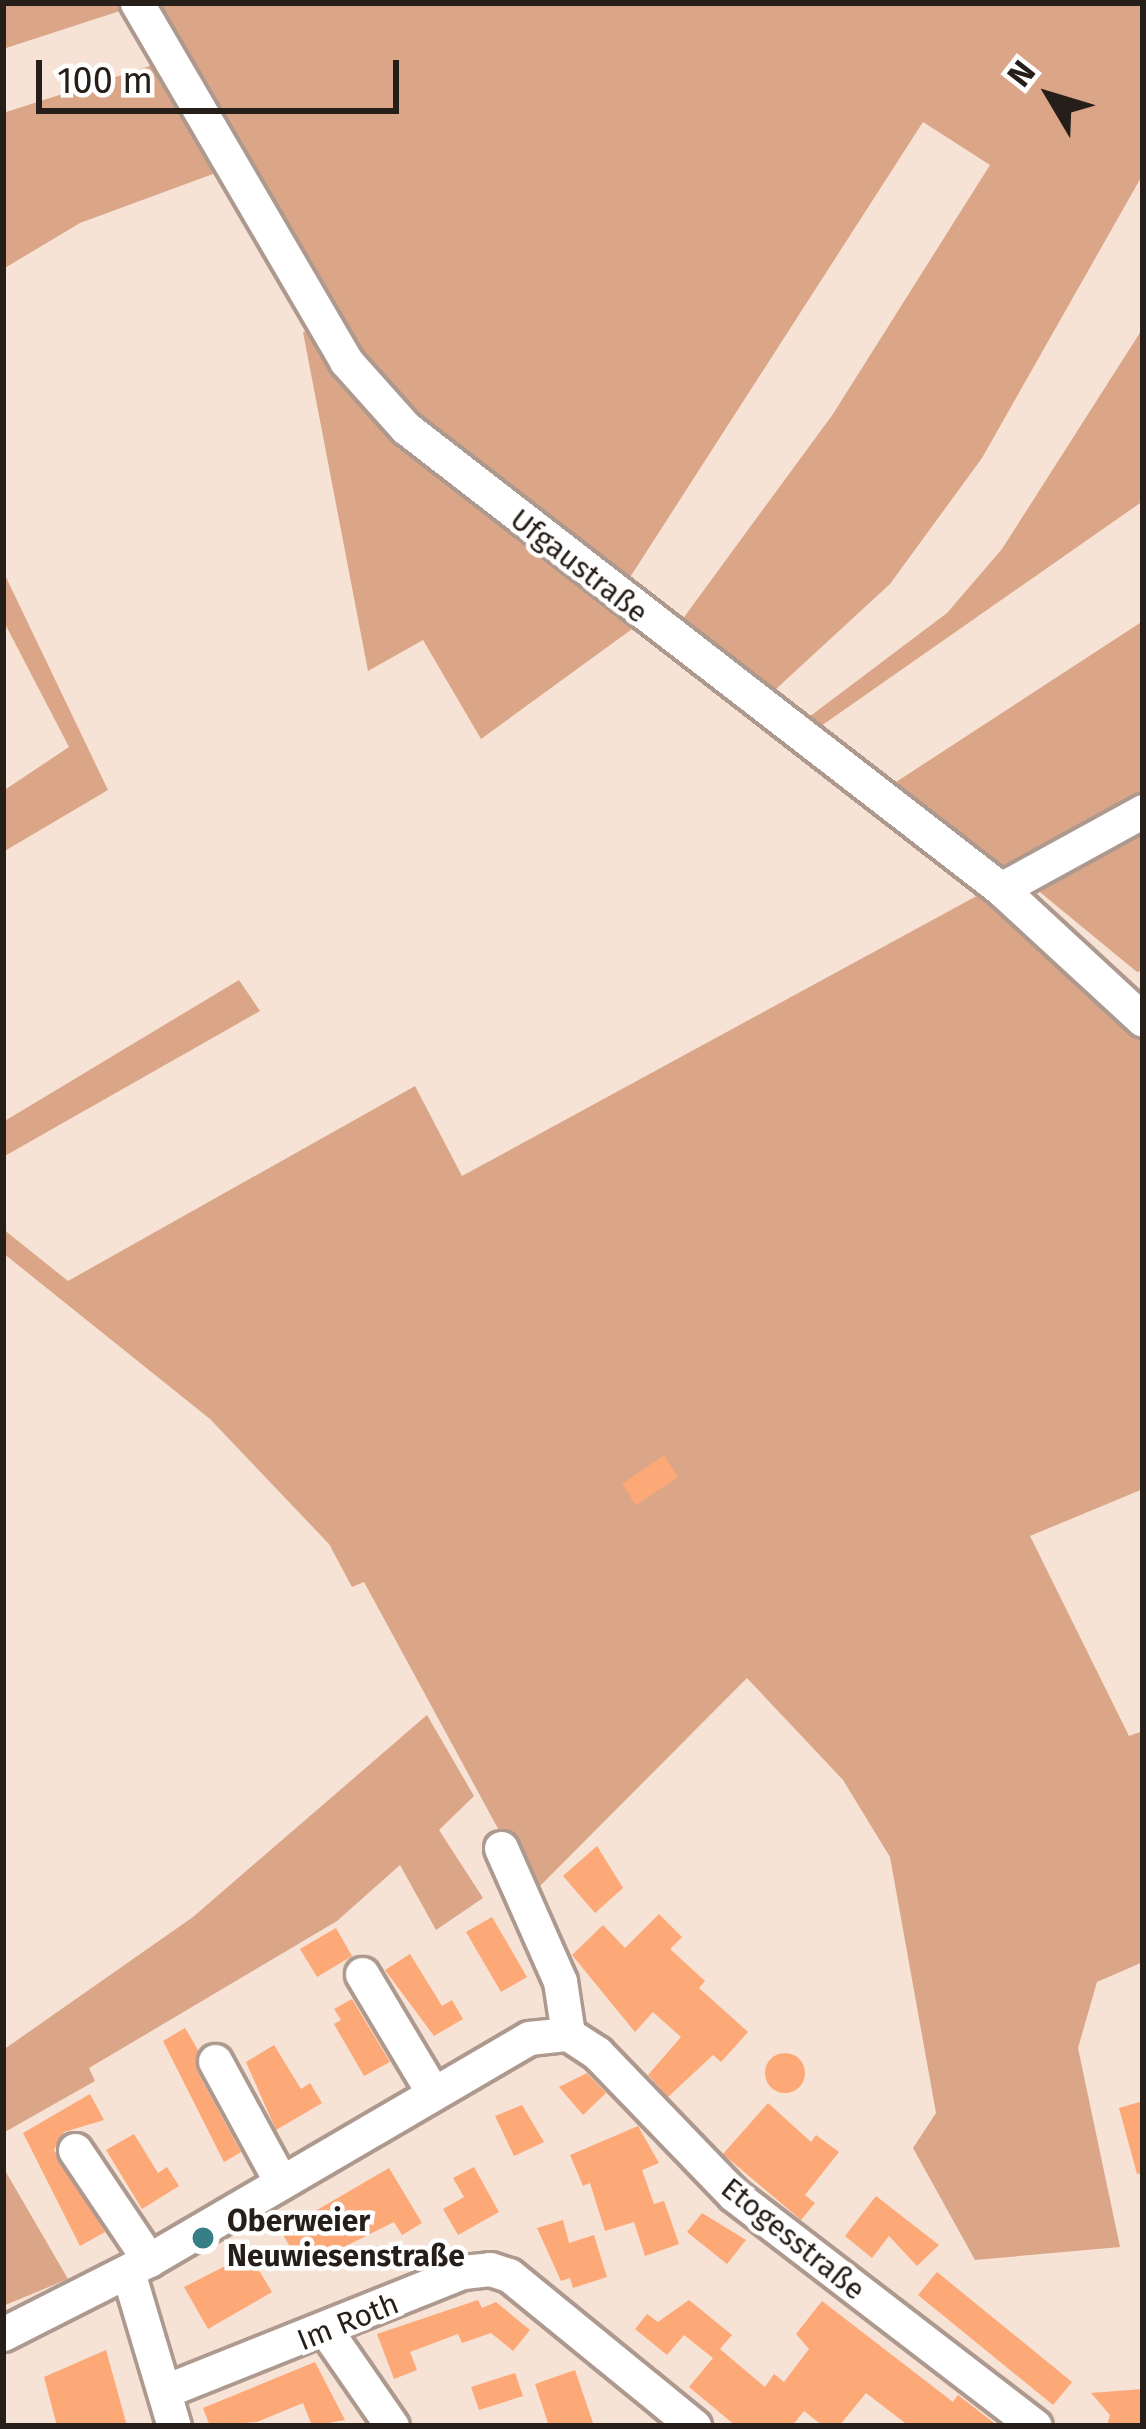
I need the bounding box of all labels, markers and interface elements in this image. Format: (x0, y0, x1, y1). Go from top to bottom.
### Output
scale bar (42, 36, 405, 110)
north arrow (990, 36, 1110, 156)
text: N (999, 53, 1044, 95)
text: 100 m (57, 59, 153, 103)
street label: Ufgaustraße (503, 501, 655, 631)
street label: Etogesstraße (714, 2170, 872, 2308)
place label: Oberweier Neuwiesenstraße (227, 2203, 465, 2274)
marker: Oberweier Neuwiesenstraße (190, 2225, 216, 2251)
street label: Im Roth (292, 2285, 404, 2359)

